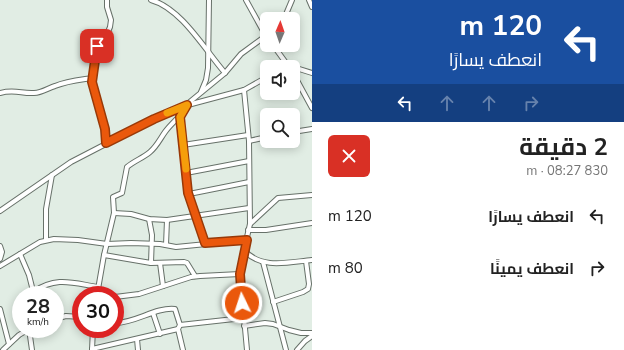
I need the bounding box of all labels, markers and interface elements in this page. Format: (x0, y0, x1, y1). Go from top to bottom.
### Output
text: 120 m (459, 7, 542, 45)
north arrow (260, 12, 300, 52)
map controls (260, 12, 300, 148)
icon: left (556, 16, 608, 68)
pin (80, 29, 114, 63)
icon: arrive (86, 35, 108, 57)
text: انعطف يسارًا (449, 48, 542, 72)
button: sound (260, 60, 300, 100)
icon: left (394, 92, 416, 114)
icon: ahead (436, 92, 458, 114)
icon: ahead (478, 92, 500, 114)
icon: right (520, 92, 542, 114)
button: search (260, 108, 300, 148)
text: 2 دقيقة (519, 131, 608, 163)
button: close (328, 135, 370, 177)
text: 830 m · 08:27 (526, 162, 608, 180)
icon: left (586, 205, 608, 227)
text: 120 m (328, 206, 372, 226)
text: انعطف يسارًا (488, 207, 574, 227)
icon: right (586, 257, 608, 279)
text: 80 m (328, 258, 363, 278)
text: انعطف يمينًا (490, 259, 574, 279)
position arrow (221, 282, 263, 324)
speed limit sign: 30 (72, 286, 124, 338)
text: 28 (26, 293, 50, 320)
text: km/h (27, 315, 49, 329)

